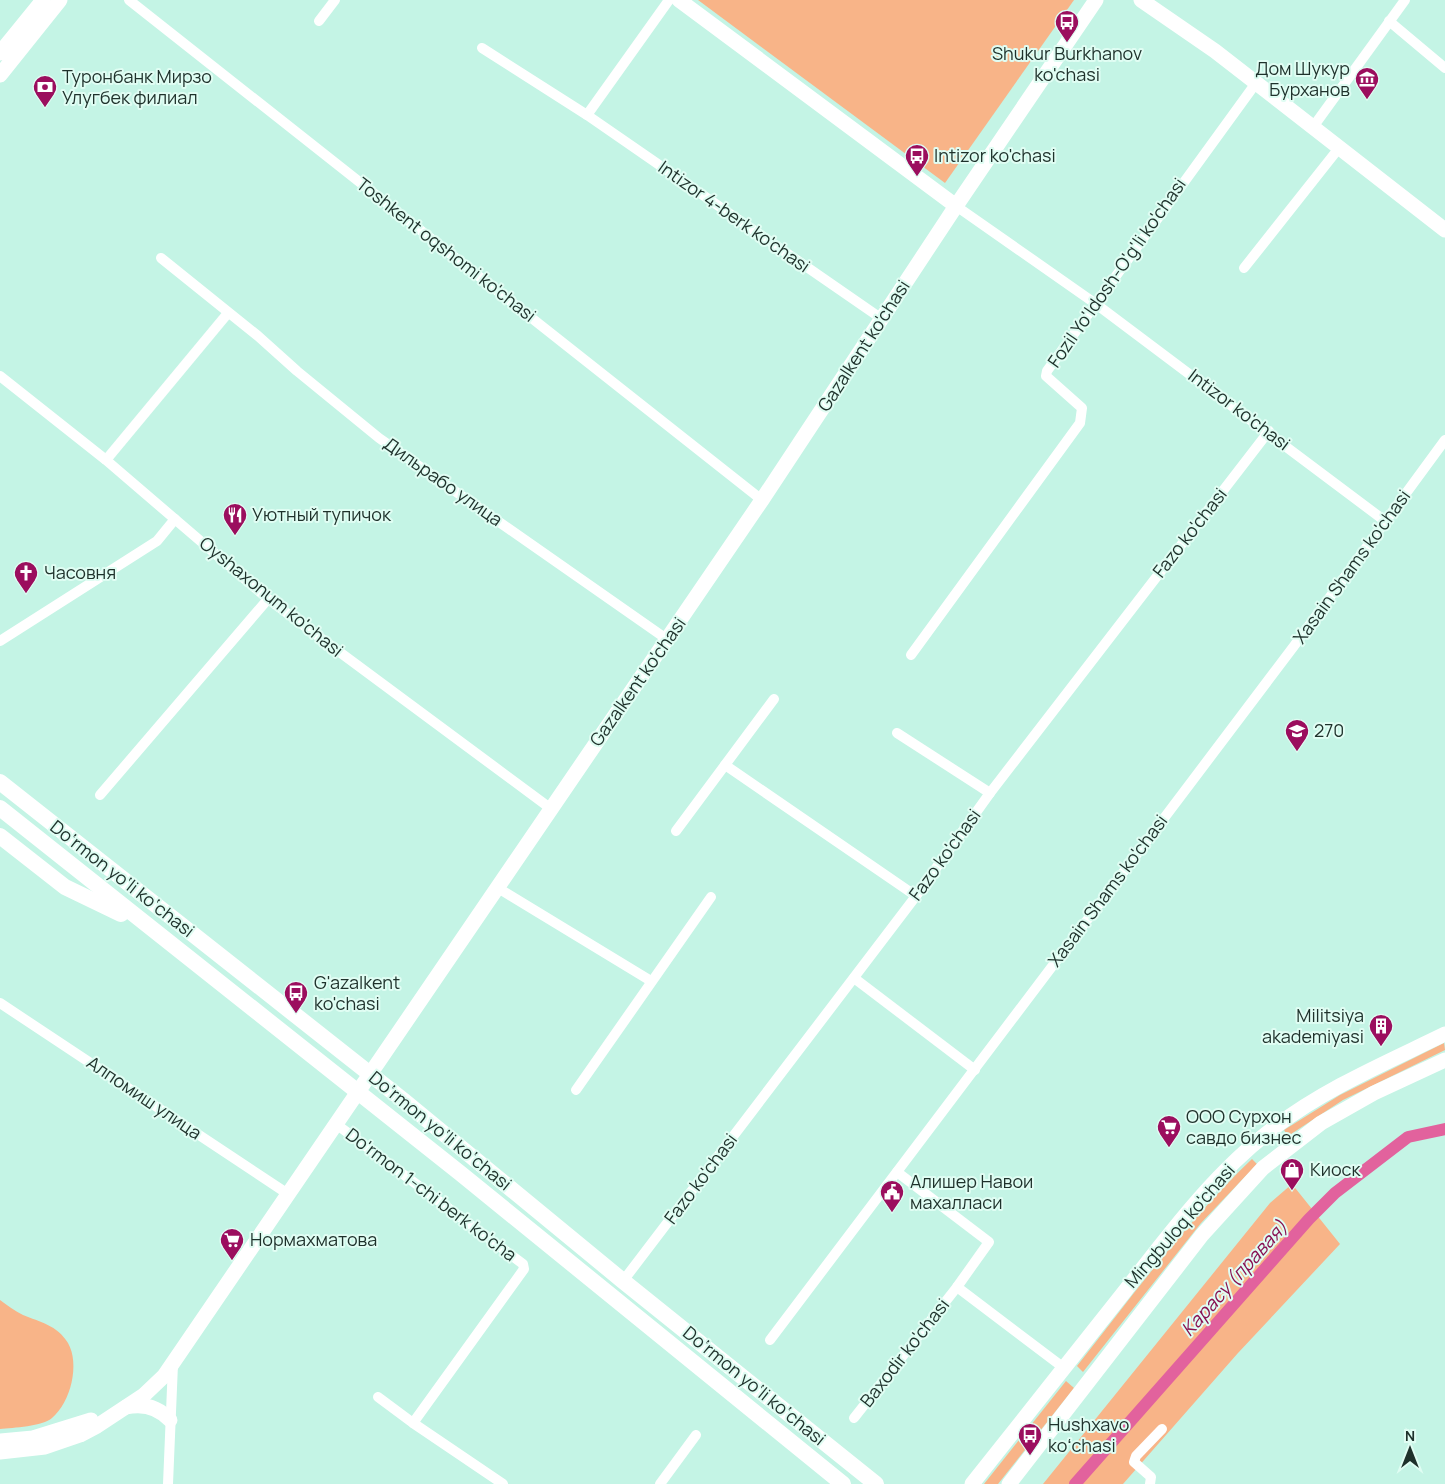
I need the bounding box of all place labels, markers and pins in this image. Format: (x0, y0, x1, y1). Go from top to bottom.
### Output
bus stop icon: Shukur Burkhanov ko'chasi (1054, 9, 1080, 43)
place label: Shukur Burkhanov ko'chasi (992, 41, 1142, 86)
place label: Дом Шукур Бурханов (1255, 56, 1350, 101)
place label: Туронбанк Мирзо Улугбек филиал (62, 64, 212, 109)
museum icon: Дом Шукур Бурханов (1354, 66, 1380, 100)
bank icon: Туронбанк Мирзо Улугбек филиал (32, 74, 58, 108)
bus stop icon: Intizor ko'chasi (904, 143, 930, 177)
place label: Intizor ko'chasi (934, 143, 1056, 167)
restaurant icon: Уютный тупичок (222, 502, 248, 536)
place label: Уютный тупичок (252, 502, 392, 526)
church icon: Часовня (13, 560, 39, 594)
place label: Часовня (44, 560, 116, 584)
school or university icon: 270 (1284, 718, 1310, 752)
place label: 270 (1314, 718, 1344, 742)
place label: G'azalkent ko'chasi (314, 970, 400, 1015)
bus stop icon: G'azalkent ko'chasi (283, 980, 309, 1014)
place label: Militsiya akademiyasi (1262, 1003, 1364, 1048)
building icon: Militsiya akademiyasi (1368, 1013, 1394, 1047)
place label: ООО Сурхон савдо бизнес (1186, 1104, 1302, 1149)
supermarket icon: ООО Сурхон савдо бизнес (1156, 1114, 1182, 1148)
shop icon: Киоск (1279, 1157, 1305, 1191)
place label: Киоск (1310, 1157, 1362, 1181)
place label: Алишер Навои махалласи (910, 1169, 1033, 1214)
public building icon: Алишер Навои махалласи (879, 1179, 905, 1213)
supermarket icon: Нормахматова (219, 1227, 245, 1261)
place label: Нормахматова (250, 1227, 377, 1251)
place label: Hushxavo koʻchasi (1048, 1412, 1129, 1457)
bus stop icon: Hushxavo koʻchasi (1017, 1422, 1043, 1456)

